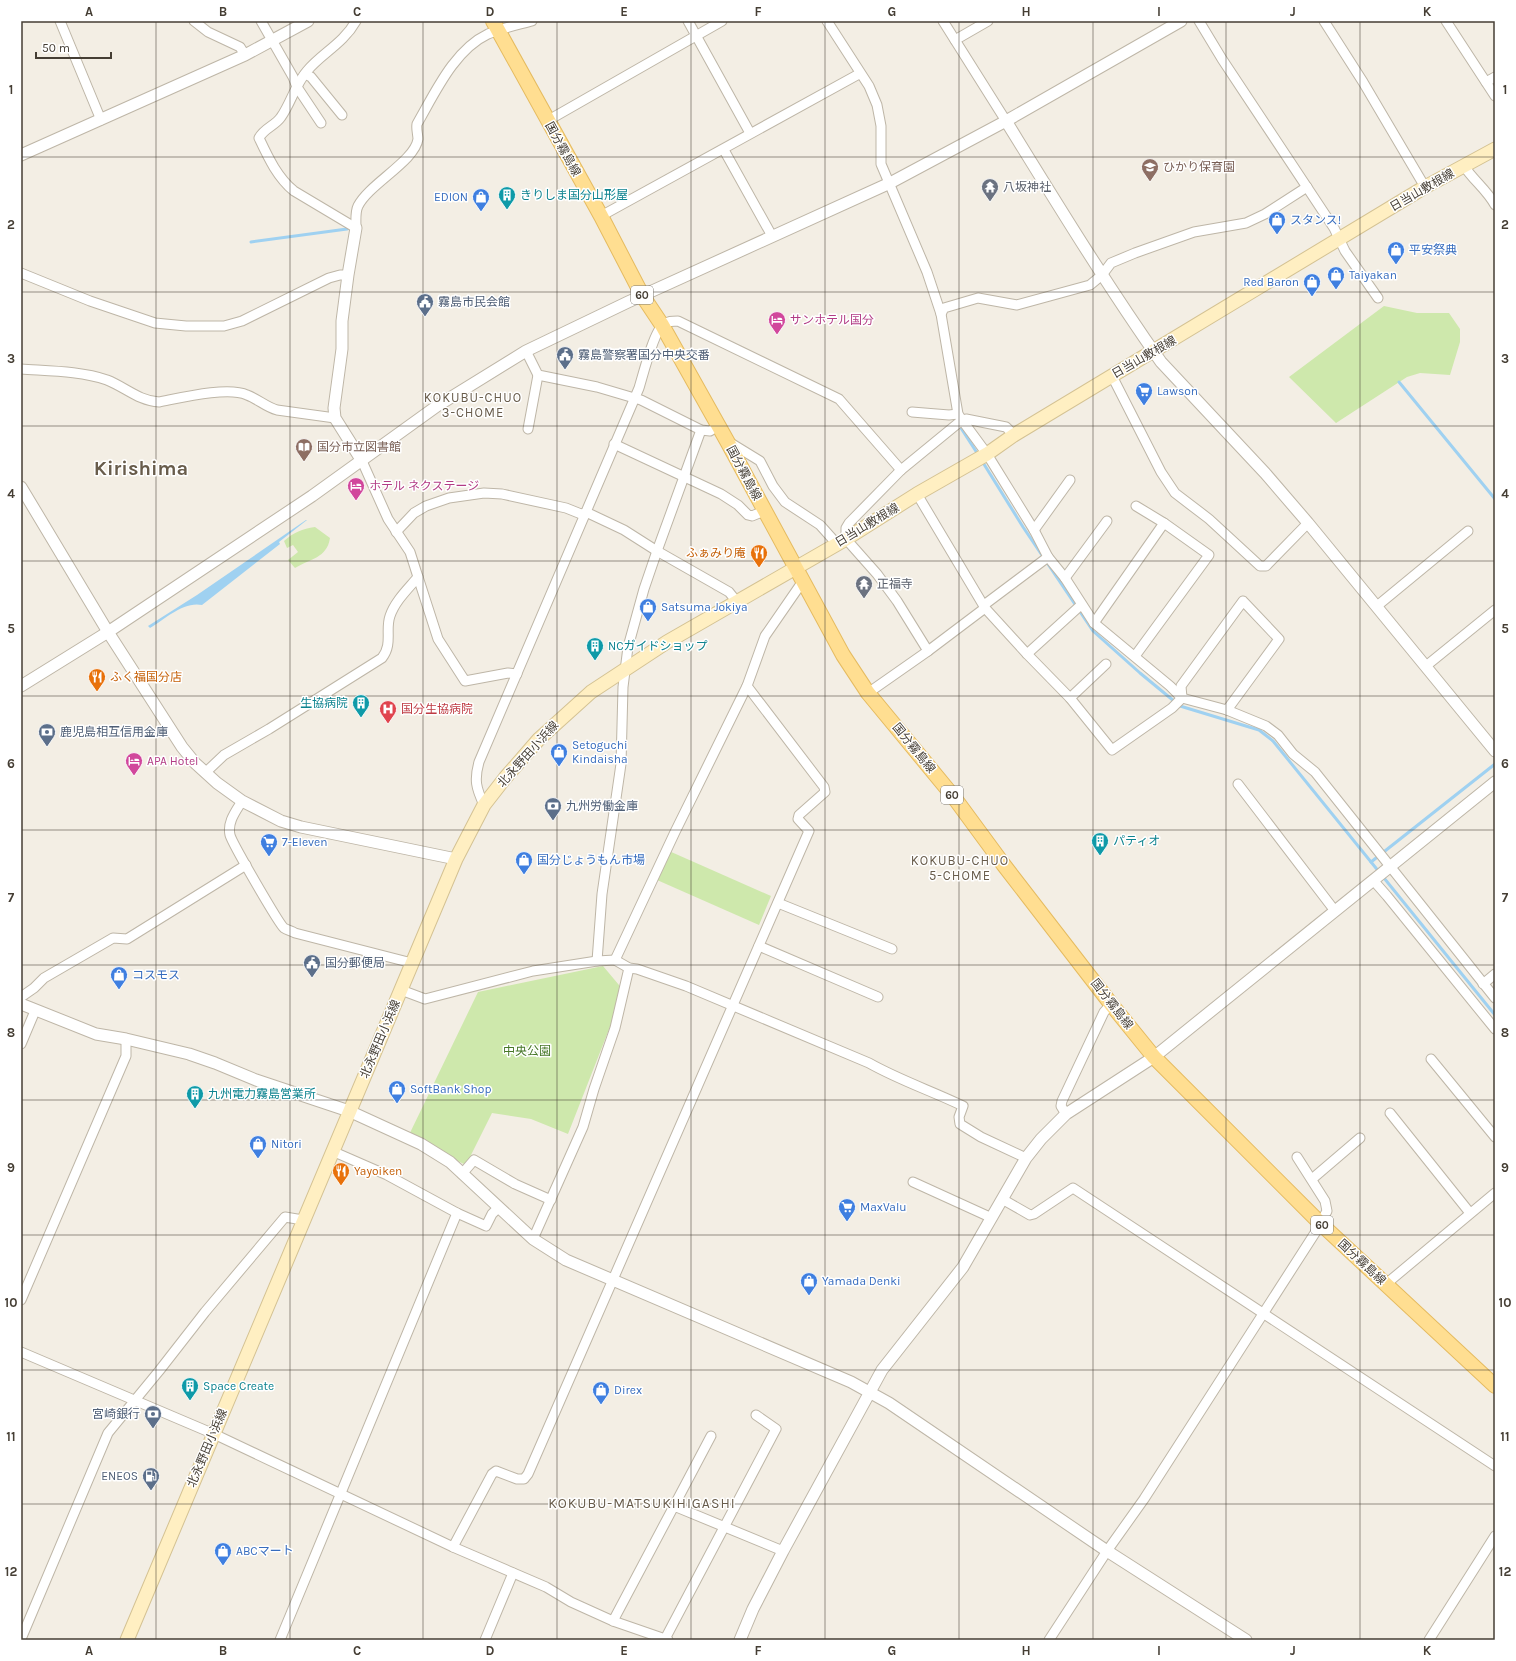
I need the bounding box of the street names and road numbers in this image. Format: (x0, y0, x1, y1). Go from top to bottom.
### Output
street label: 国分霧島線 (542, 119, 584, 179)
street label: 日当山敷根線 (1387, 166, 1457, 214)
road number: 60 (631, 286, 653, 304)
street label: 日当山敷根線 (1109, 333, 1179, 381)
street label: 国分霧島線 (724, 443, 764, 503)
street label: 日当山敷根線 (833, 500, 901, 550)
street label: 北永野田小浜線 (495, 718, 561, 790)
street label: 国分霧島線 (890, 720, 938, 776)
road number: 60 (941, 786, 963, 804)
street label: 国分霧島線 (1088, 976, 1136, 1032)
street label: 北永野田小浜線 (357, 998, 403, 1080)
road number: 60 (1311, 1216, 1333, 1234)
street label: 国分霧島線 (1335, 1236, 1389, 1288)
street label: 北永野田小浜線 (184, 1407, 230, 1489)

